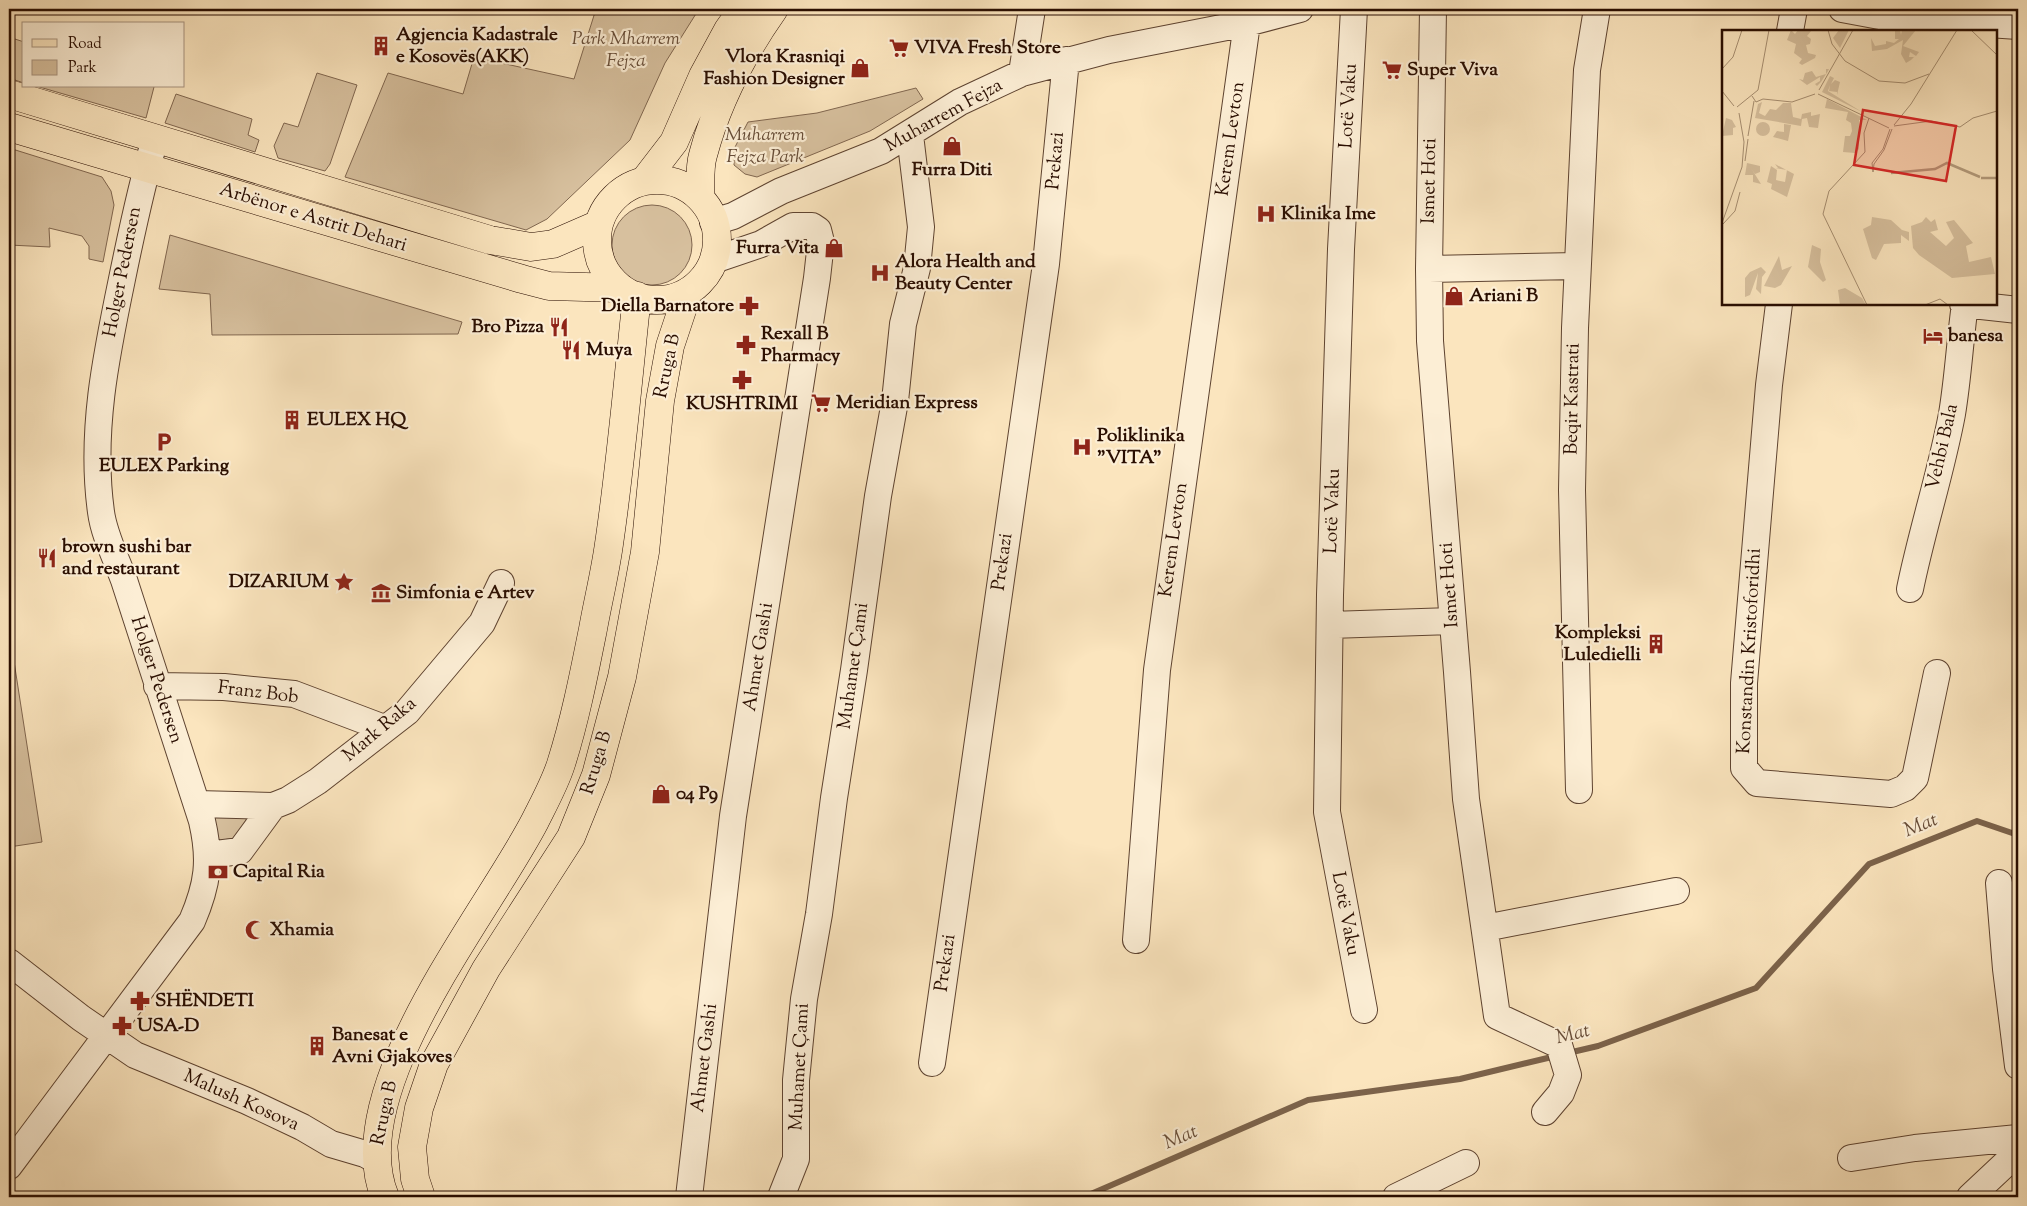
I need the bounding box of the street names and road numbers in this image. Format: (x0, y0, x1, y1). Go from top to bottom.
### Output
street label: Lotë Vaku (1333, 63, 1365, 149)
street label: Muharrem Fejza (880, 72, 1008, 160)
street label: Kerem Levton (1210, 80, 1252, 198)
street label: Prekazi (1040, 131, 1072, 191)
street label: Ismet Hoti (1416, 138, 1444, 224)
street label: Arbënor e Astrit Dehari (216, 177, 410, 259)
street label: Holger Pedersen (97, 204, 149, 340)
street label: Rruga B (648, 331, 688, 401)
street label: Beqir Kastrati (1559, 343, 1587, 455)
street label: Vehbi Bala (1920, 401, 1966, 493)
street label: Lotë Vaku (1318, 468, 1348, 554)
street label: Kerem Levton (1153, 481, 1195, 599)
street label: Prekazi (986, 531, 1020, 593)
street label: Ismet Hoti (1434, 541, 1466, 629)
street label: Konstandin Kristoforidhi (1731, 547, 1769, 755)
street label: Ahmet Gashi (737, 601, 781, 713)
street label: Muhamet Çami (832, 601, 876, 731)
street label: Holger Pedersen (123, 613, 189, 747)
street label: Franz Bob (216, 675, 300, 711)
street label: Mark Raka (337, 691, 423, 769)
street label: Rruga B (575, 728, 619, 798)
street label: Lotë Vaku (1324, 870, 1366, 958)
street label: Prekazi (929, 932, 963, 994)
street label: Ahmet Gashi (685, 1002, 725, 1114)
street label: Muhamet Çami (783, 1002, 817, 1132)
street label: Malush Kosova (179, 1063, 303, 1139)
street label: Rruga B (365, 1078, 405, 1148)

